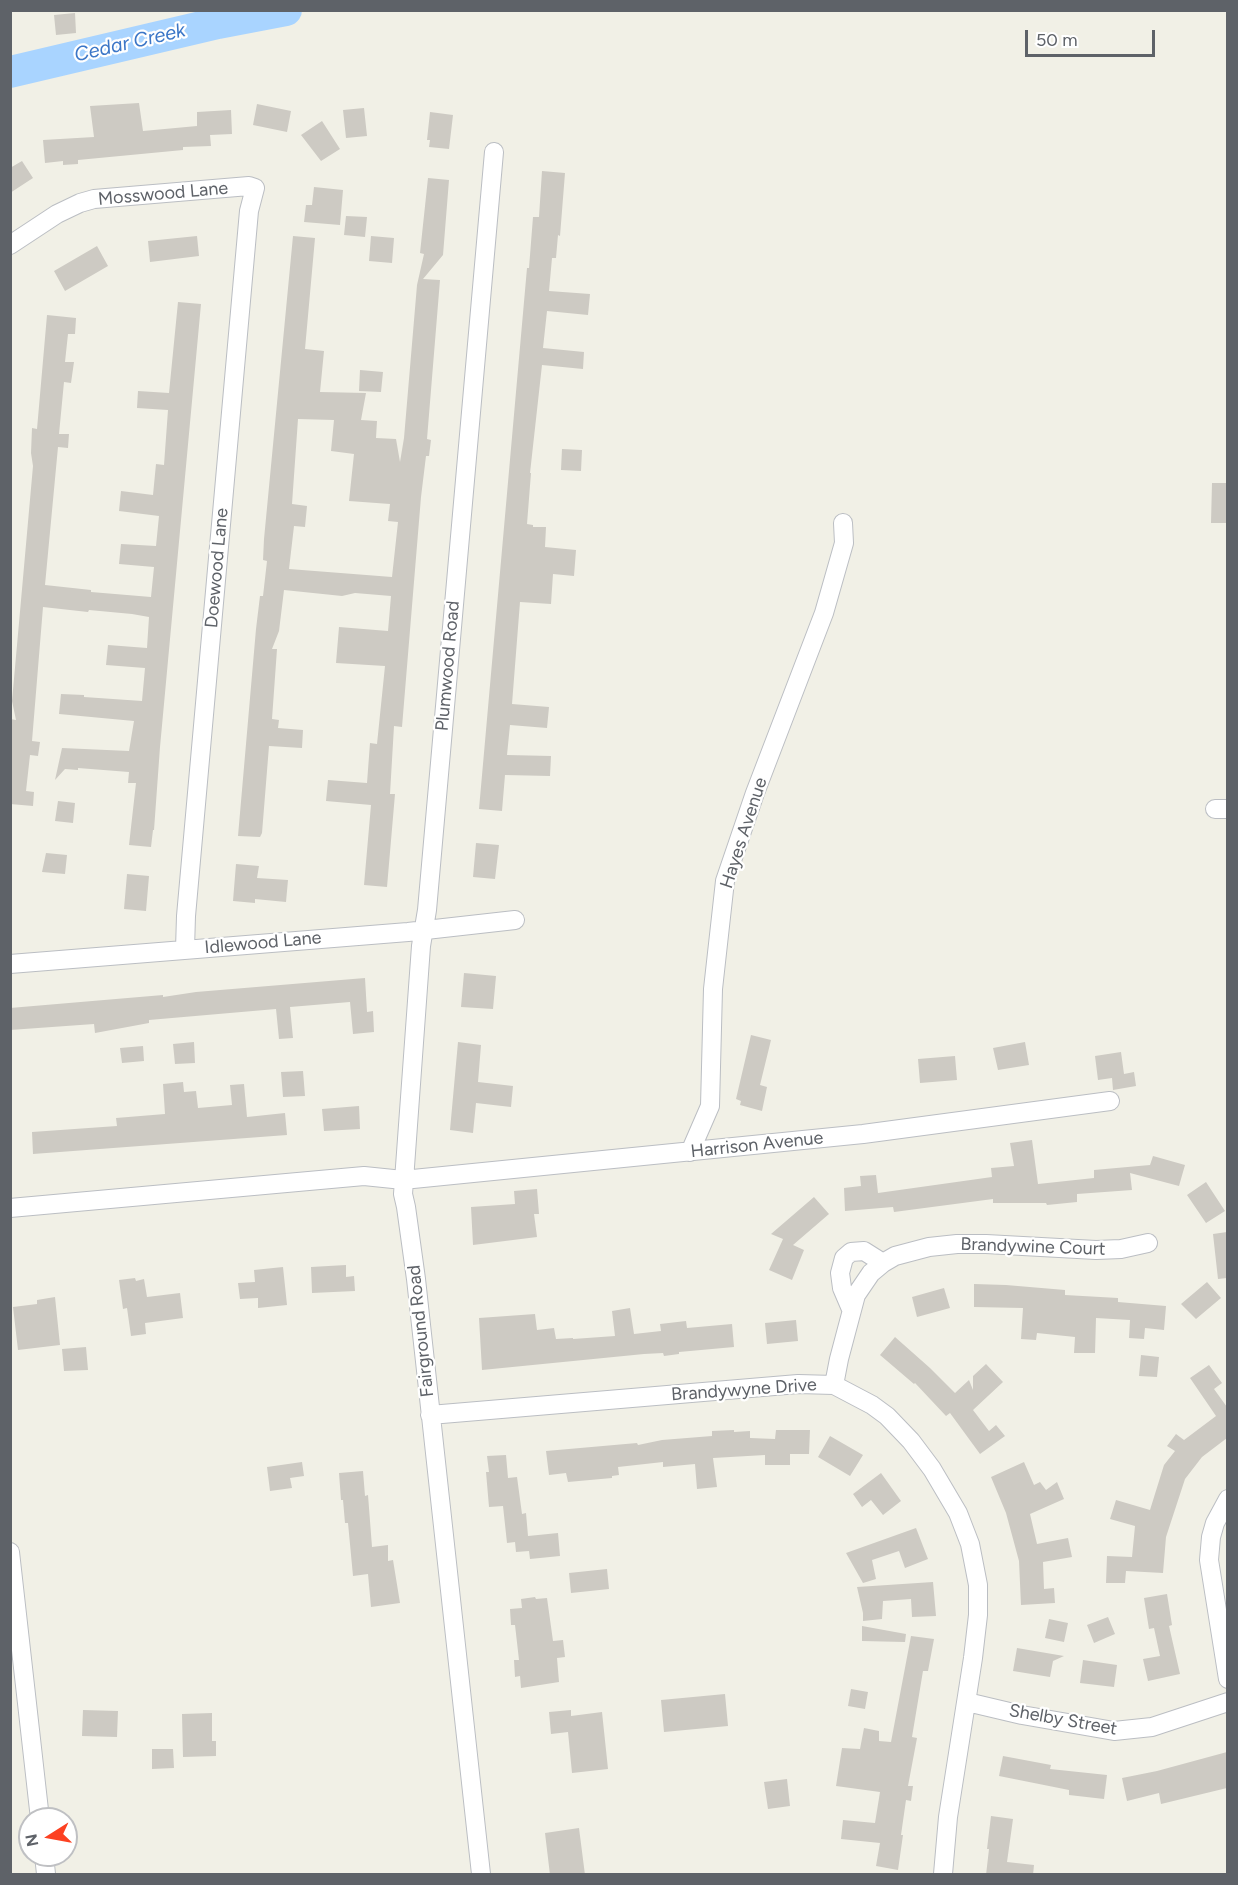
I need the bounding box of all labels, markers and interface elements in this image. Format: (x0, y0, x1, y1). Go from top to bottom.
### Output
scale bar (1028, 18, 1158, 56)
water label: Cedar Creek (72, 19, 188, 67)
text: 50 m (1036, 29, 1078, 51)
street label: Mosswood Lane (97, 178, 229, 210)
street label: Doewood Lane (201, 507, 233, 629)
street label: Plumwood Road (432, 600, 464, 732)
street label: Hayes Avenue (716, 775, 772, 891)
street label: Idlewood Lane (204, 927, 322, 959)
street label: Harrison Avenue (690, 1127, 824, 1163)
street label: Brandywine Court (960, 1234, 1106, 1260)
street label: Fairground Road (403, 1264, 439, 1398)
street label: Brandywyne Drive (671, 1374, 817, 1406)
street label: Shelby Street (1007, 1700, 1119, 1740)
north arrow (18, 1807, 78, 1867)
text: N (21, 1832, 42, 1848)

